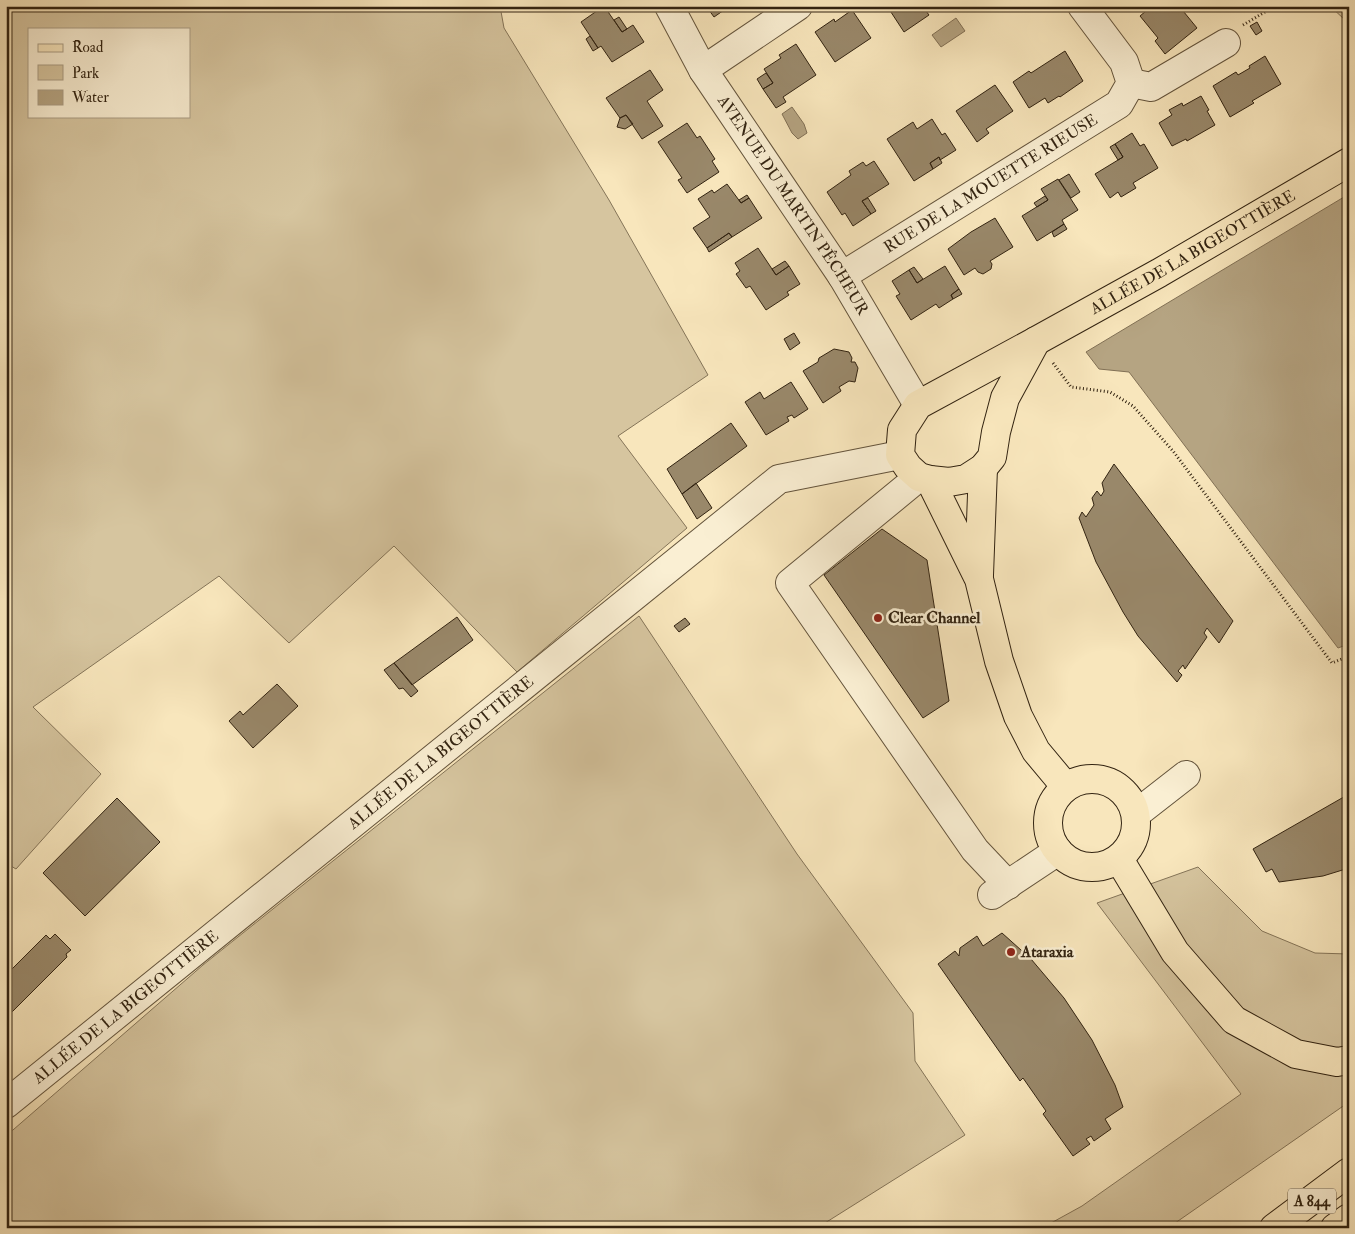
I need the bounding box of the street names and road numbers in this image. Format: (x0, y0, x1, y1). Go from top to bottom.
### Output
street label: AVENUE DU MARTIN PÊCHEUR (713, 91, 873, 319)
street label: RUE DE LA MOUETTE RIEUSE (880, 110, 1101, 258)
street label: ALLÉE DE LA BIGEOTTIÈRE (1086, 186, 1299, 319)
street label: ALLÉE DE LA BIGEOTTIÈRE (343, 672, 538, 834)
street label: ALLÉE DE LA BIGEOTTIÈRE (28, 926, 223, 1089)
road number: A 844 (1288, 1188, 1336, 1214)

